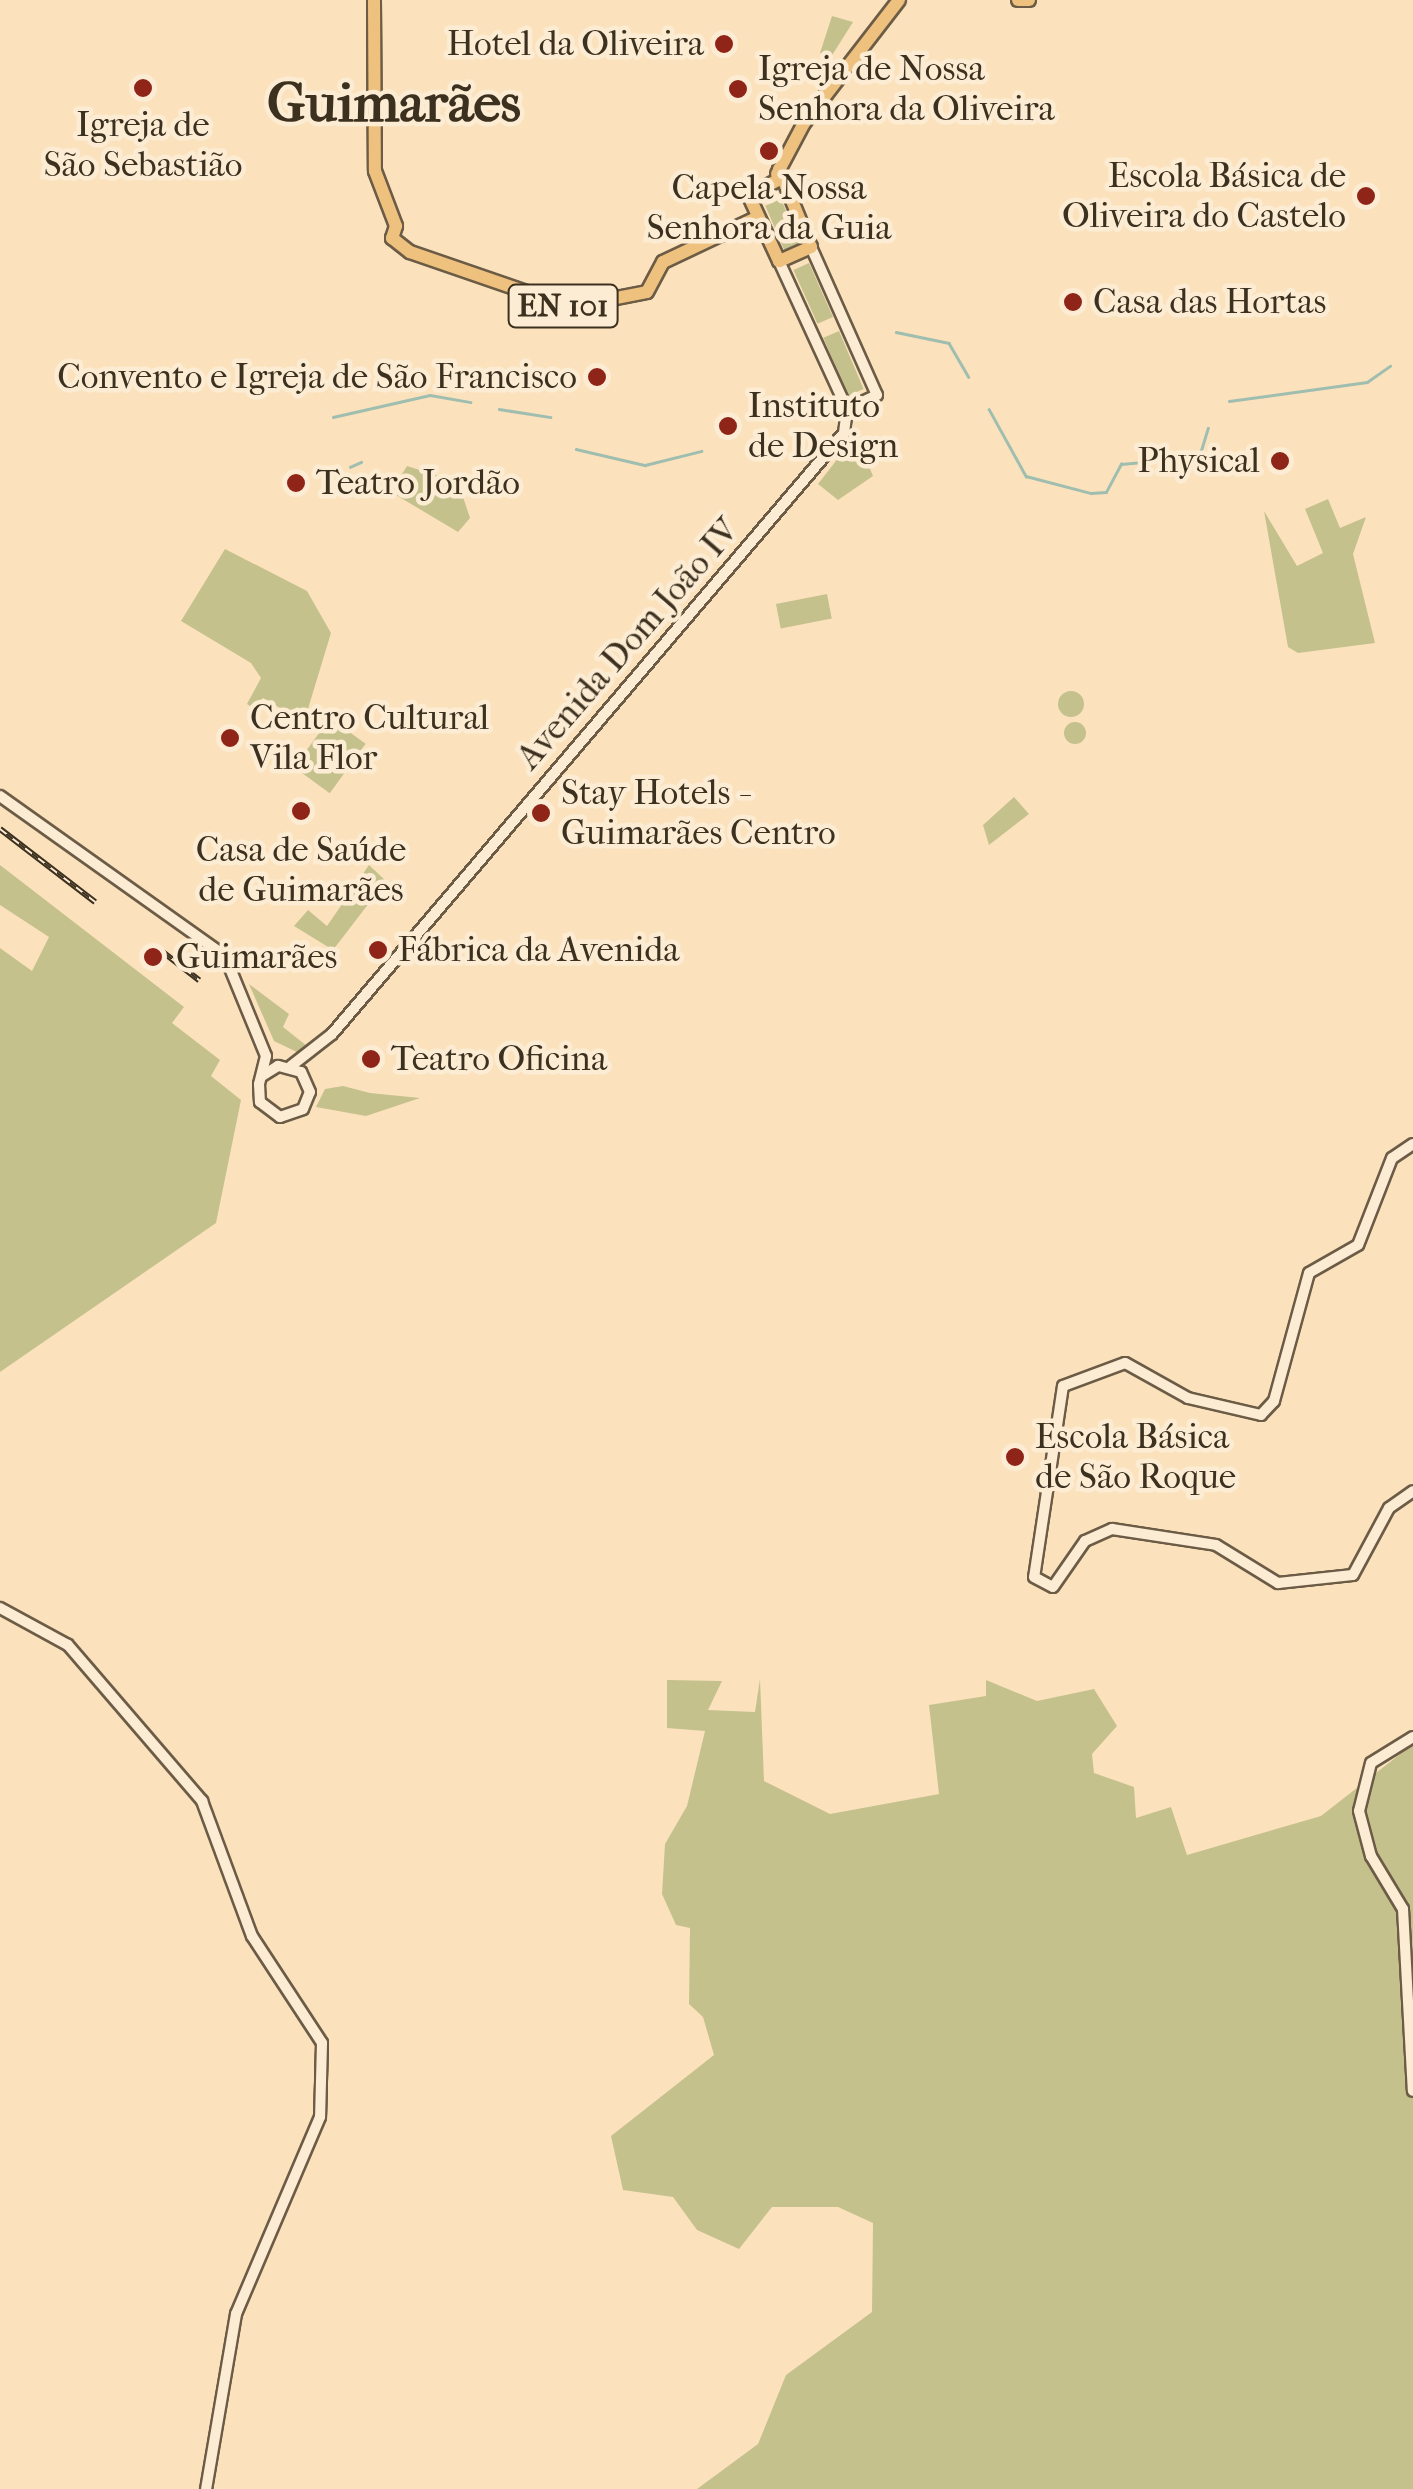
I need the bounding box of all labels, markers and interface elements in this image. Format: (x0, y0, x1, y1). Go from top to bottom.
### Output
place label: Hotel da Oliveira (447, 23, 704, 65)
marker: Hotel da Oliveira (713, 33, 735, 55)
place label: Igreja de Nossa Senhora da Oliveira (758, 48, 1055, 130)
district label: Guimarães (267, 71, 521, 137)
marker: Igreja de São Sebastião (132, 77, 154, 99)
marker: Igreja de Nossa Senhora da Oliveira (727, 78, 749, 100)
place label: Igreja de São Sebastião (43, 104, 243, 186)
marker: Capela Nossa Senhora da Guia (758, 140, 780, 162)
place label: Escola Básica de Oliveira do Castelo (1062, 155, 1346, 237)
place label: Capela Nossa Senhora da Guia (646, 167, 892, 249)
marker: Escola Básica de Oliveira do Castelo (1355, 185, 1377, 207)
road number: EN 101 (506, 279, 620, 333)
place label: Casa das Hortas (1093, 281, 1326, 323)
marker: Casa das Hortas (1062, 291, 1084, 313)
place label: Convento e Igreja de São Francisco (57, 356, 577, 398)
marker: Convento e Igreja de São Francisco (586, 366, 608, 388)
place label: Instituto de Design (748, 385, 898, 467)
marker: Instituto de Design (717, 415, 739, 437)
place label: Physical (1138, 440, 1260, 482)
marker: Physical (1269, 450, 1291, 472)
place label: Teatro Jordão (316, 462, 520, 504)
marker: Teatro Jordão (285, 472, 307, 494)
street label: Avenida Dom João IV (508, 510, 748, 778)
place label: Centro Cultural Vila Flor (250, 697, 489, 779)
marker: Centro Cultural Vila Flor (219, 727, 241, 749)
place label: Stay Hotels - Guimarães Centro (561, 772, 836, 854)
marker: Casa de Saúde de Guimarães (288, 798, 314, 824)
marker: Stay Hotels - Guimarães Centro (530, 802, 552, 824)
place label: Casa de Saúde de Guimarães (196, 829, 406, 911)
place label: Fábrica da Avenida (398, 929, 679, 971)
place label: Guimarães (176, 936, 338, 978)
marker: Fábrica da Avenida (367, 939, 389, 961)
marker: Guimarães (140, 944, 166, 970)
place label: Teatro Oficina (391, 1038, 607, 1080)
marker: Teatro Oficina (360, 1048, 382, 1070)
place label: Escola Básica de São Roque (1035, 1416, 1236, 1498)
marker: Escola Básica de São Roque (1004, 1446, 1026, 1468)

